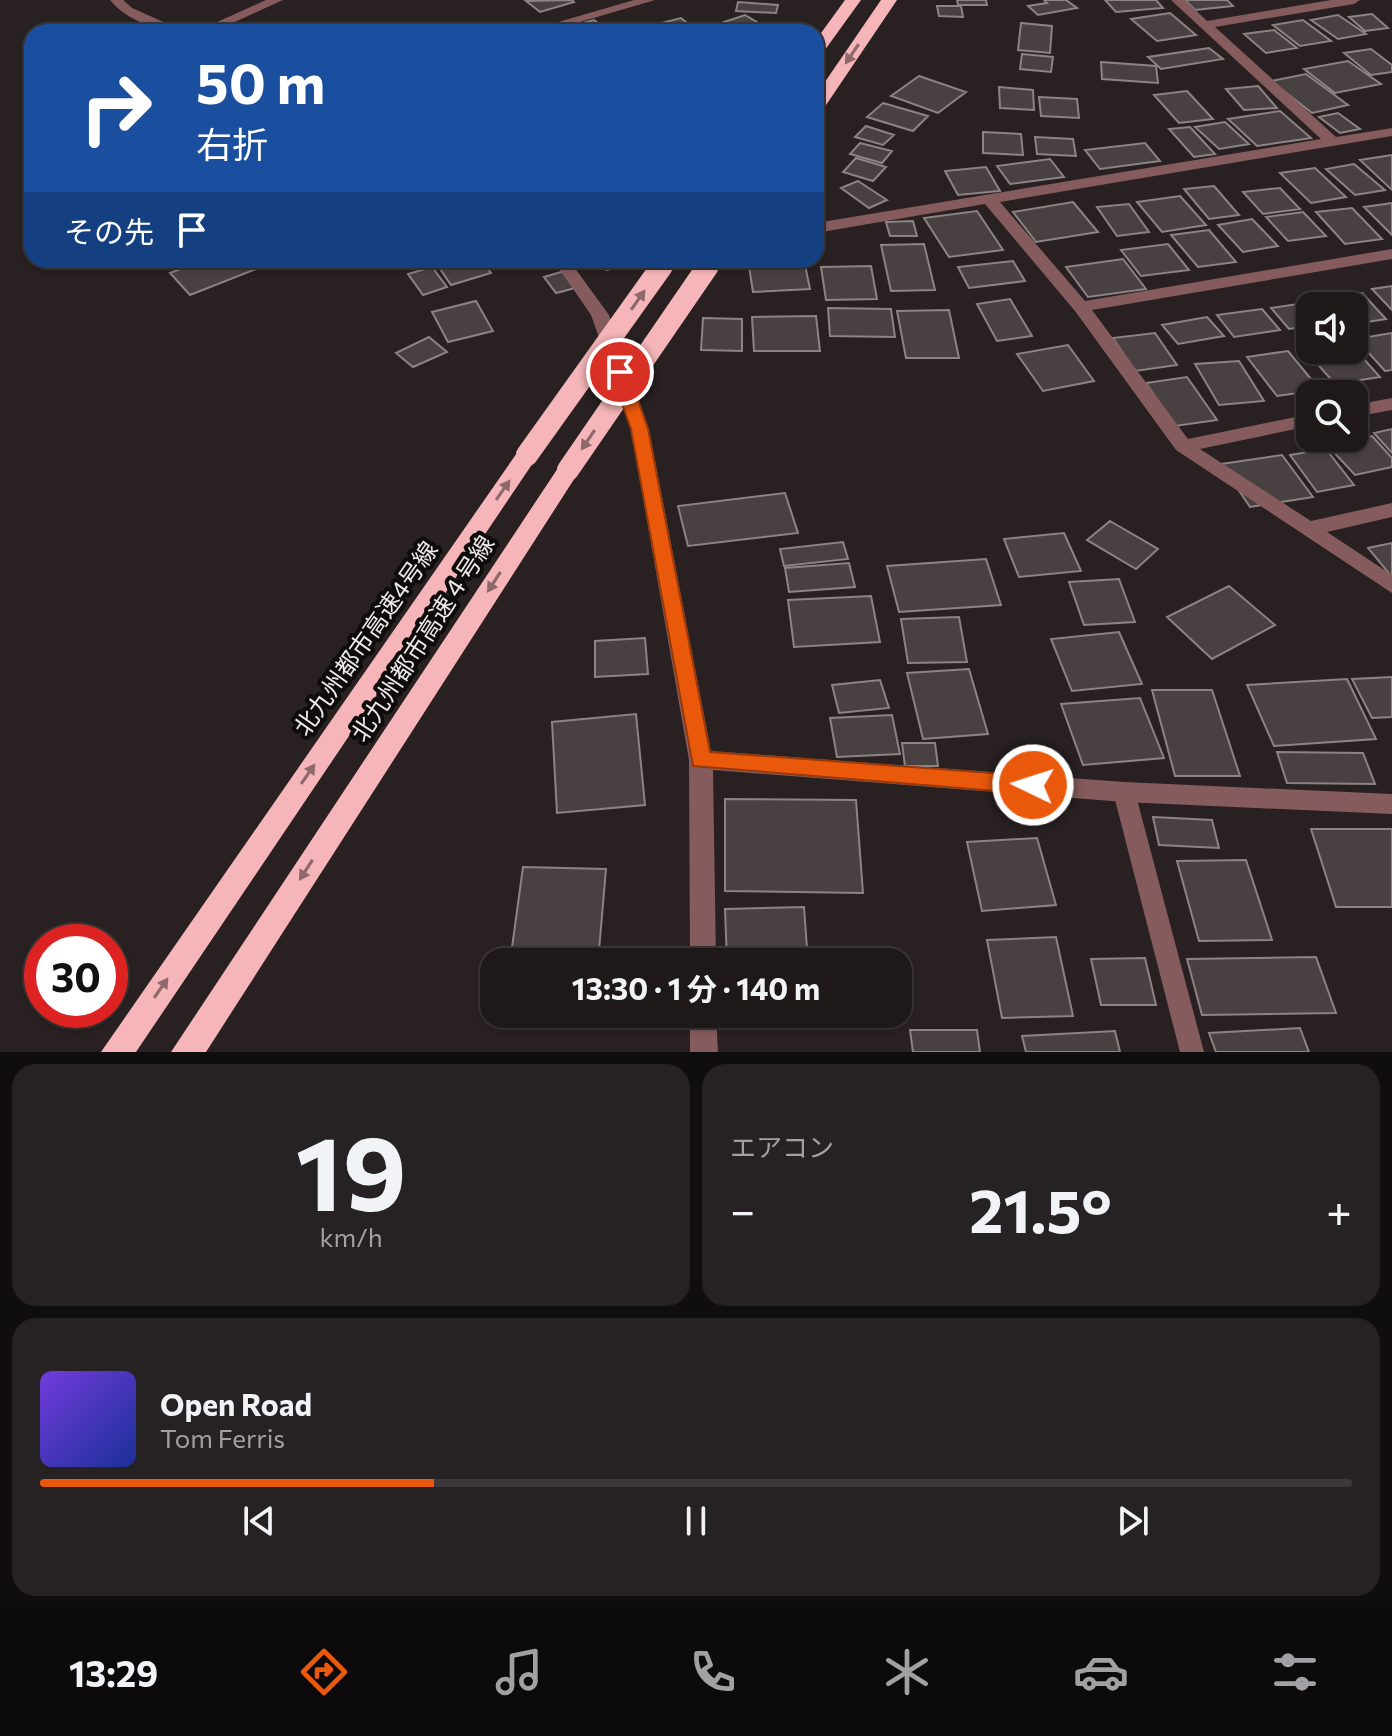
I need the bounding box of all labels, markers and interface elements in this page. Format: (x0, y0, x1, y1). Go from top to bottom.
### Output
one-way arrow (845, 43, 860, 64)
text: 50 m (196, 47, 325, 116)
icon: right (64, 56, 168, 160)
text: 右折 (196, 121, 268, 165)
icon: arrive (170, 208, 214, 252)
text: その先 (64, 212, 154, 249)
one-way arrow (629, 290, 645, 311)
map controls (1296, 292, 1368, 452)
button: sound (1296, 292, 1368, 364)
pin (586, 338, 654, 406)
icon: arrive (598, 350, 642, 394)
button: search (1296, 380, 1368, 452)
one-way arrow (581, 429, 596, 450)
one-way arrow (495, 480, 510, 501)
street label: 北九州都市高速４号線 (344, 529, 500, 747)
street label: 北九州都市高速4号線 (287, 535, 443, 741)
one-way arrow (488, 571, 502, 593)
position arrow (991, 743, 1075, 827)
one-way arrow (300, 763, 315, 784)
one-way arrow (299, 859, 314, 881)
speed limit sign: 30 (24, 924, 128, 1028)
text: 13:30 · 1 分 · 140 m (572, 969, 820, 1006)
one-way arrow (153, 977, 168, 998)
text: 19 (295, 1105, 407, 1232)
text: エアコン (730, 1131, 834, 1162)
text: 21.5° (969, 1172, 1112, 1245)
text: − (730, 1182, 755, 1236)
text: + (1326, 1182, 1352, 1236)
text: km/h (319, 1221, 383, 1252)
text: Open Road (160, 1385, 312, 1422)
text: Tom Ferris (160, 1422, 285, 1453)
icon: previous (237, 1499, 281, 1543)
icon: pause (674, 1499, 718, 1543)
icon: next (1111, 1499, 1155, 1543)
icon: directions (296, 1644, 352, 1700)
icon: music (491, 1644, 547, 1700)
icon: phone (685, 1644, 741, 1700)
icon: climate (879, 1644, 935, 1700)
icon: car (1073, 1644, 1129, 1700)
icon: filters (1267, 1644, 1323, 1700)
text: 13:29 (69, 1650, 158, 1694)

